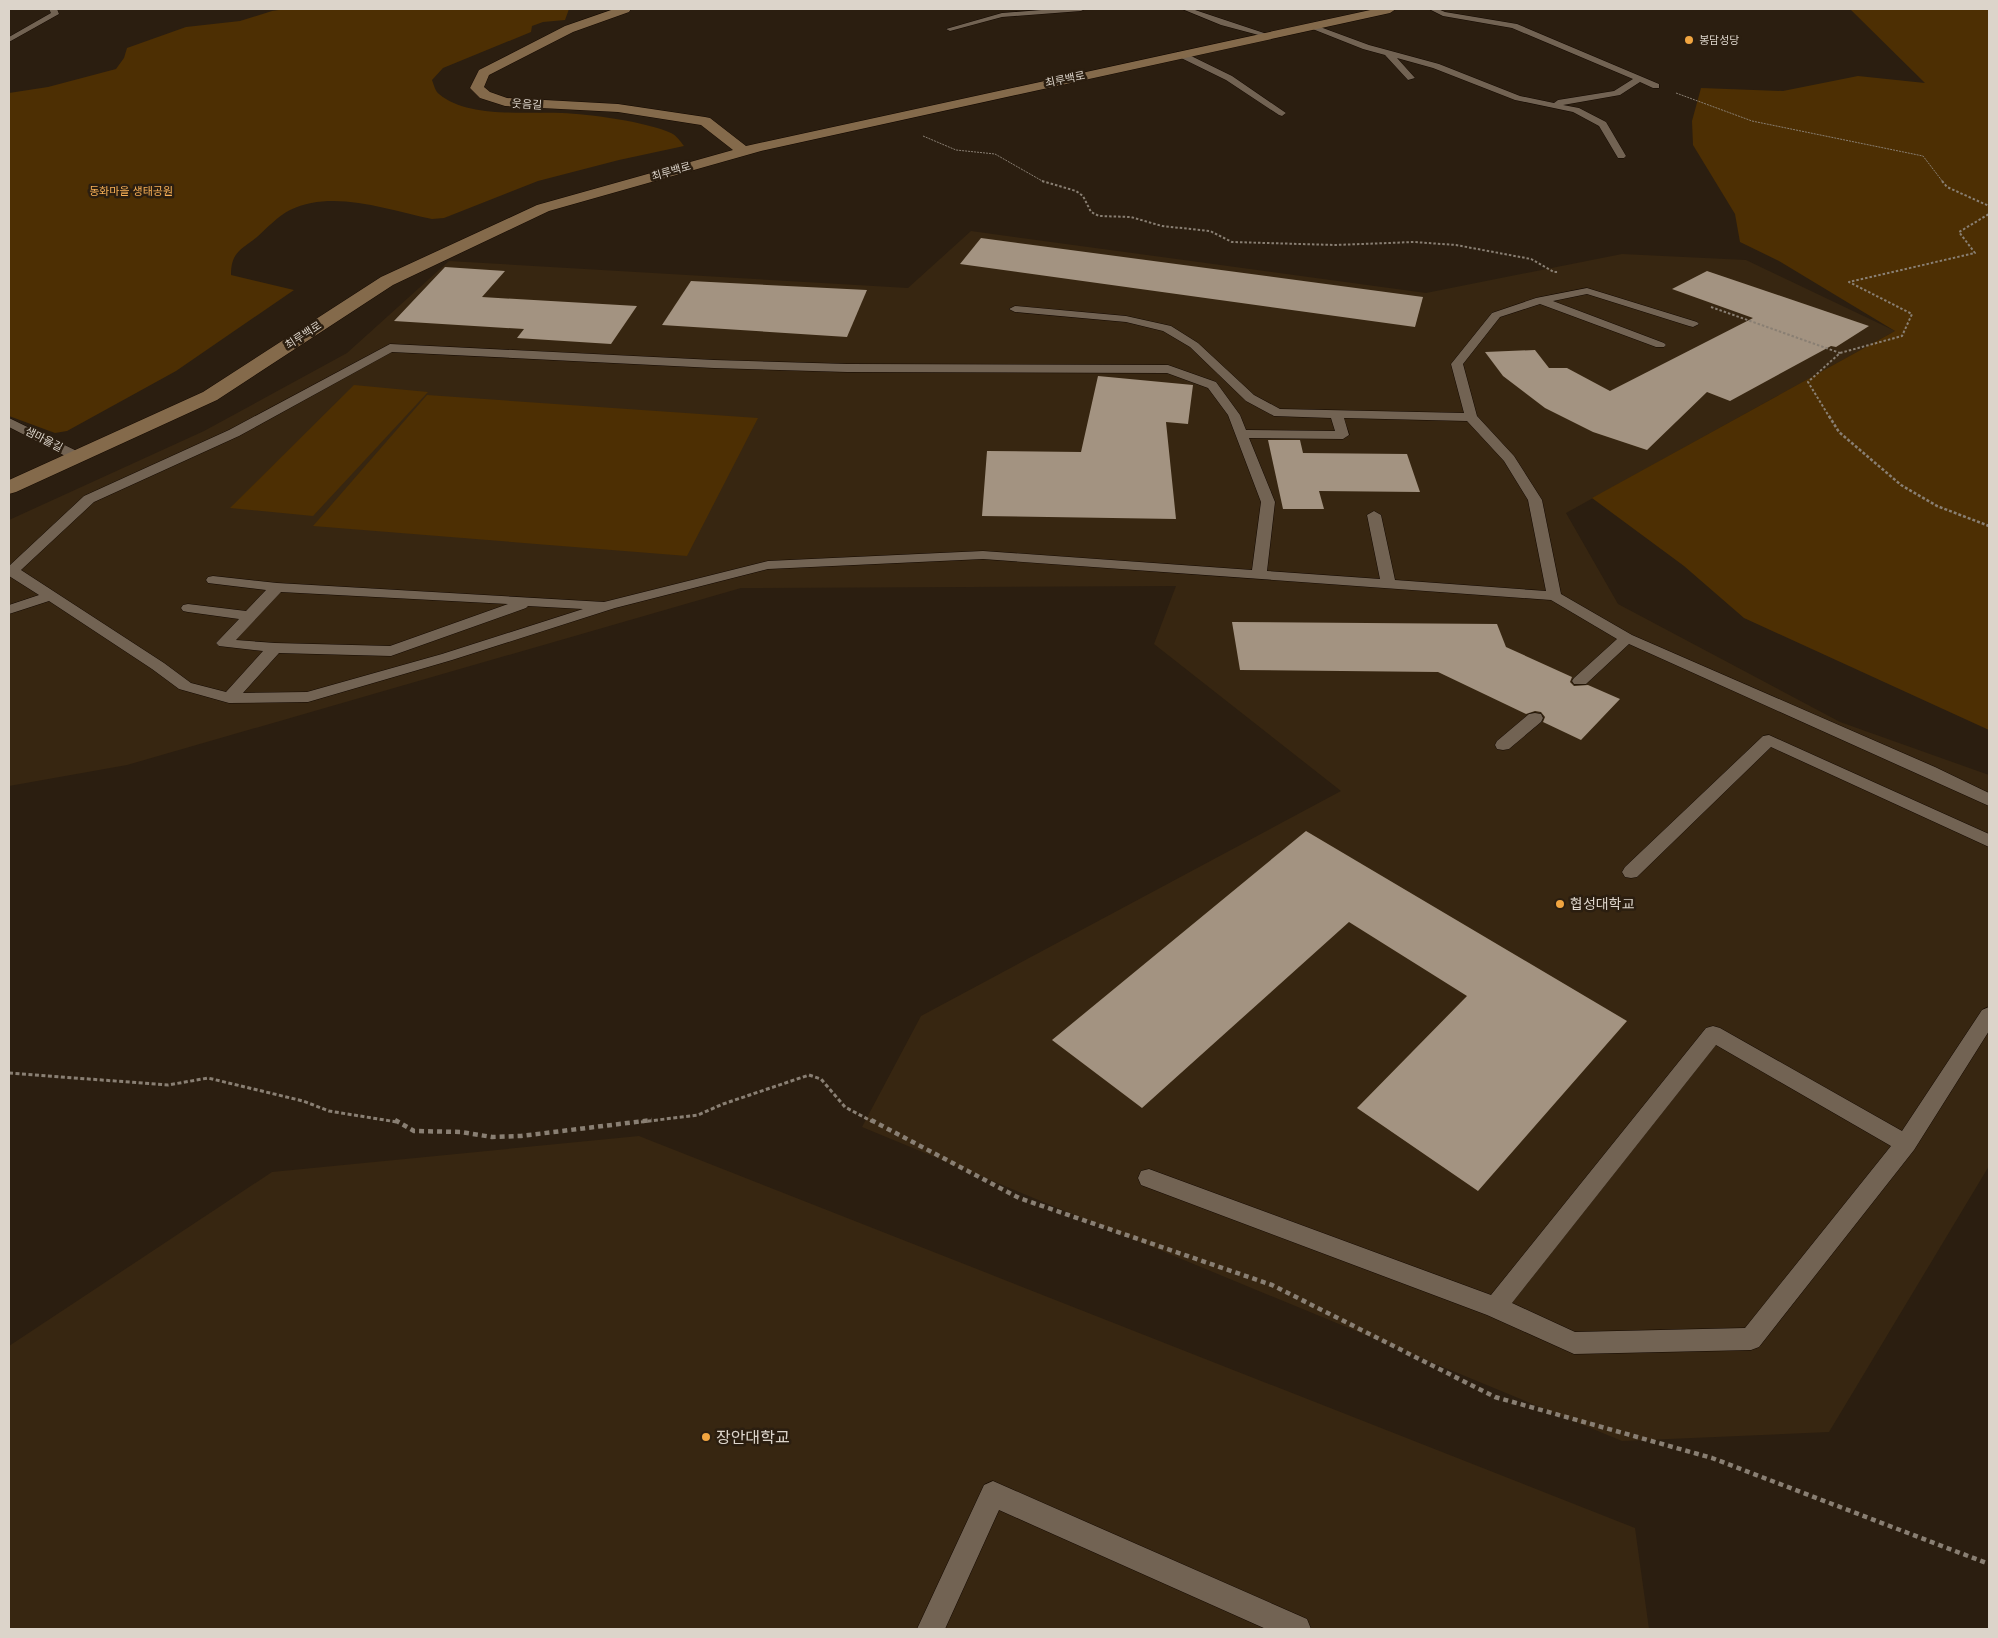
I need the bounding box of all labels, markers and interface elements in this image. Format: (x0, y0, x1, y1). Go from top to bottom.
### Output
marker: 봉담성당 (1683, 34, 1695, 46)
place label: 봉담성당 (1699, 34, 1739, 46)
street label: 최루백로 (1044, 69, 1086, 89)
street label: 웃음길 (511, 97, 543, 111)
street label: 최루백로 (650, 160, 692, 182)
park label: 동화마을 생태공원 (89, 185, 173, 197)
street label: 최루백로 (283, 319, 323, 351)
street label: 샘마을길 (23, 424, 65, 454)
place label: 협성대학교 (1570, 896, 1635, 912)
marker: 협성대학교 (1554, 898, 1566, 910)
place label: 장안대학교 (716, 1429, 790, 1446)
marker: 장안대학교 (700, 1431, 712, 1443)

